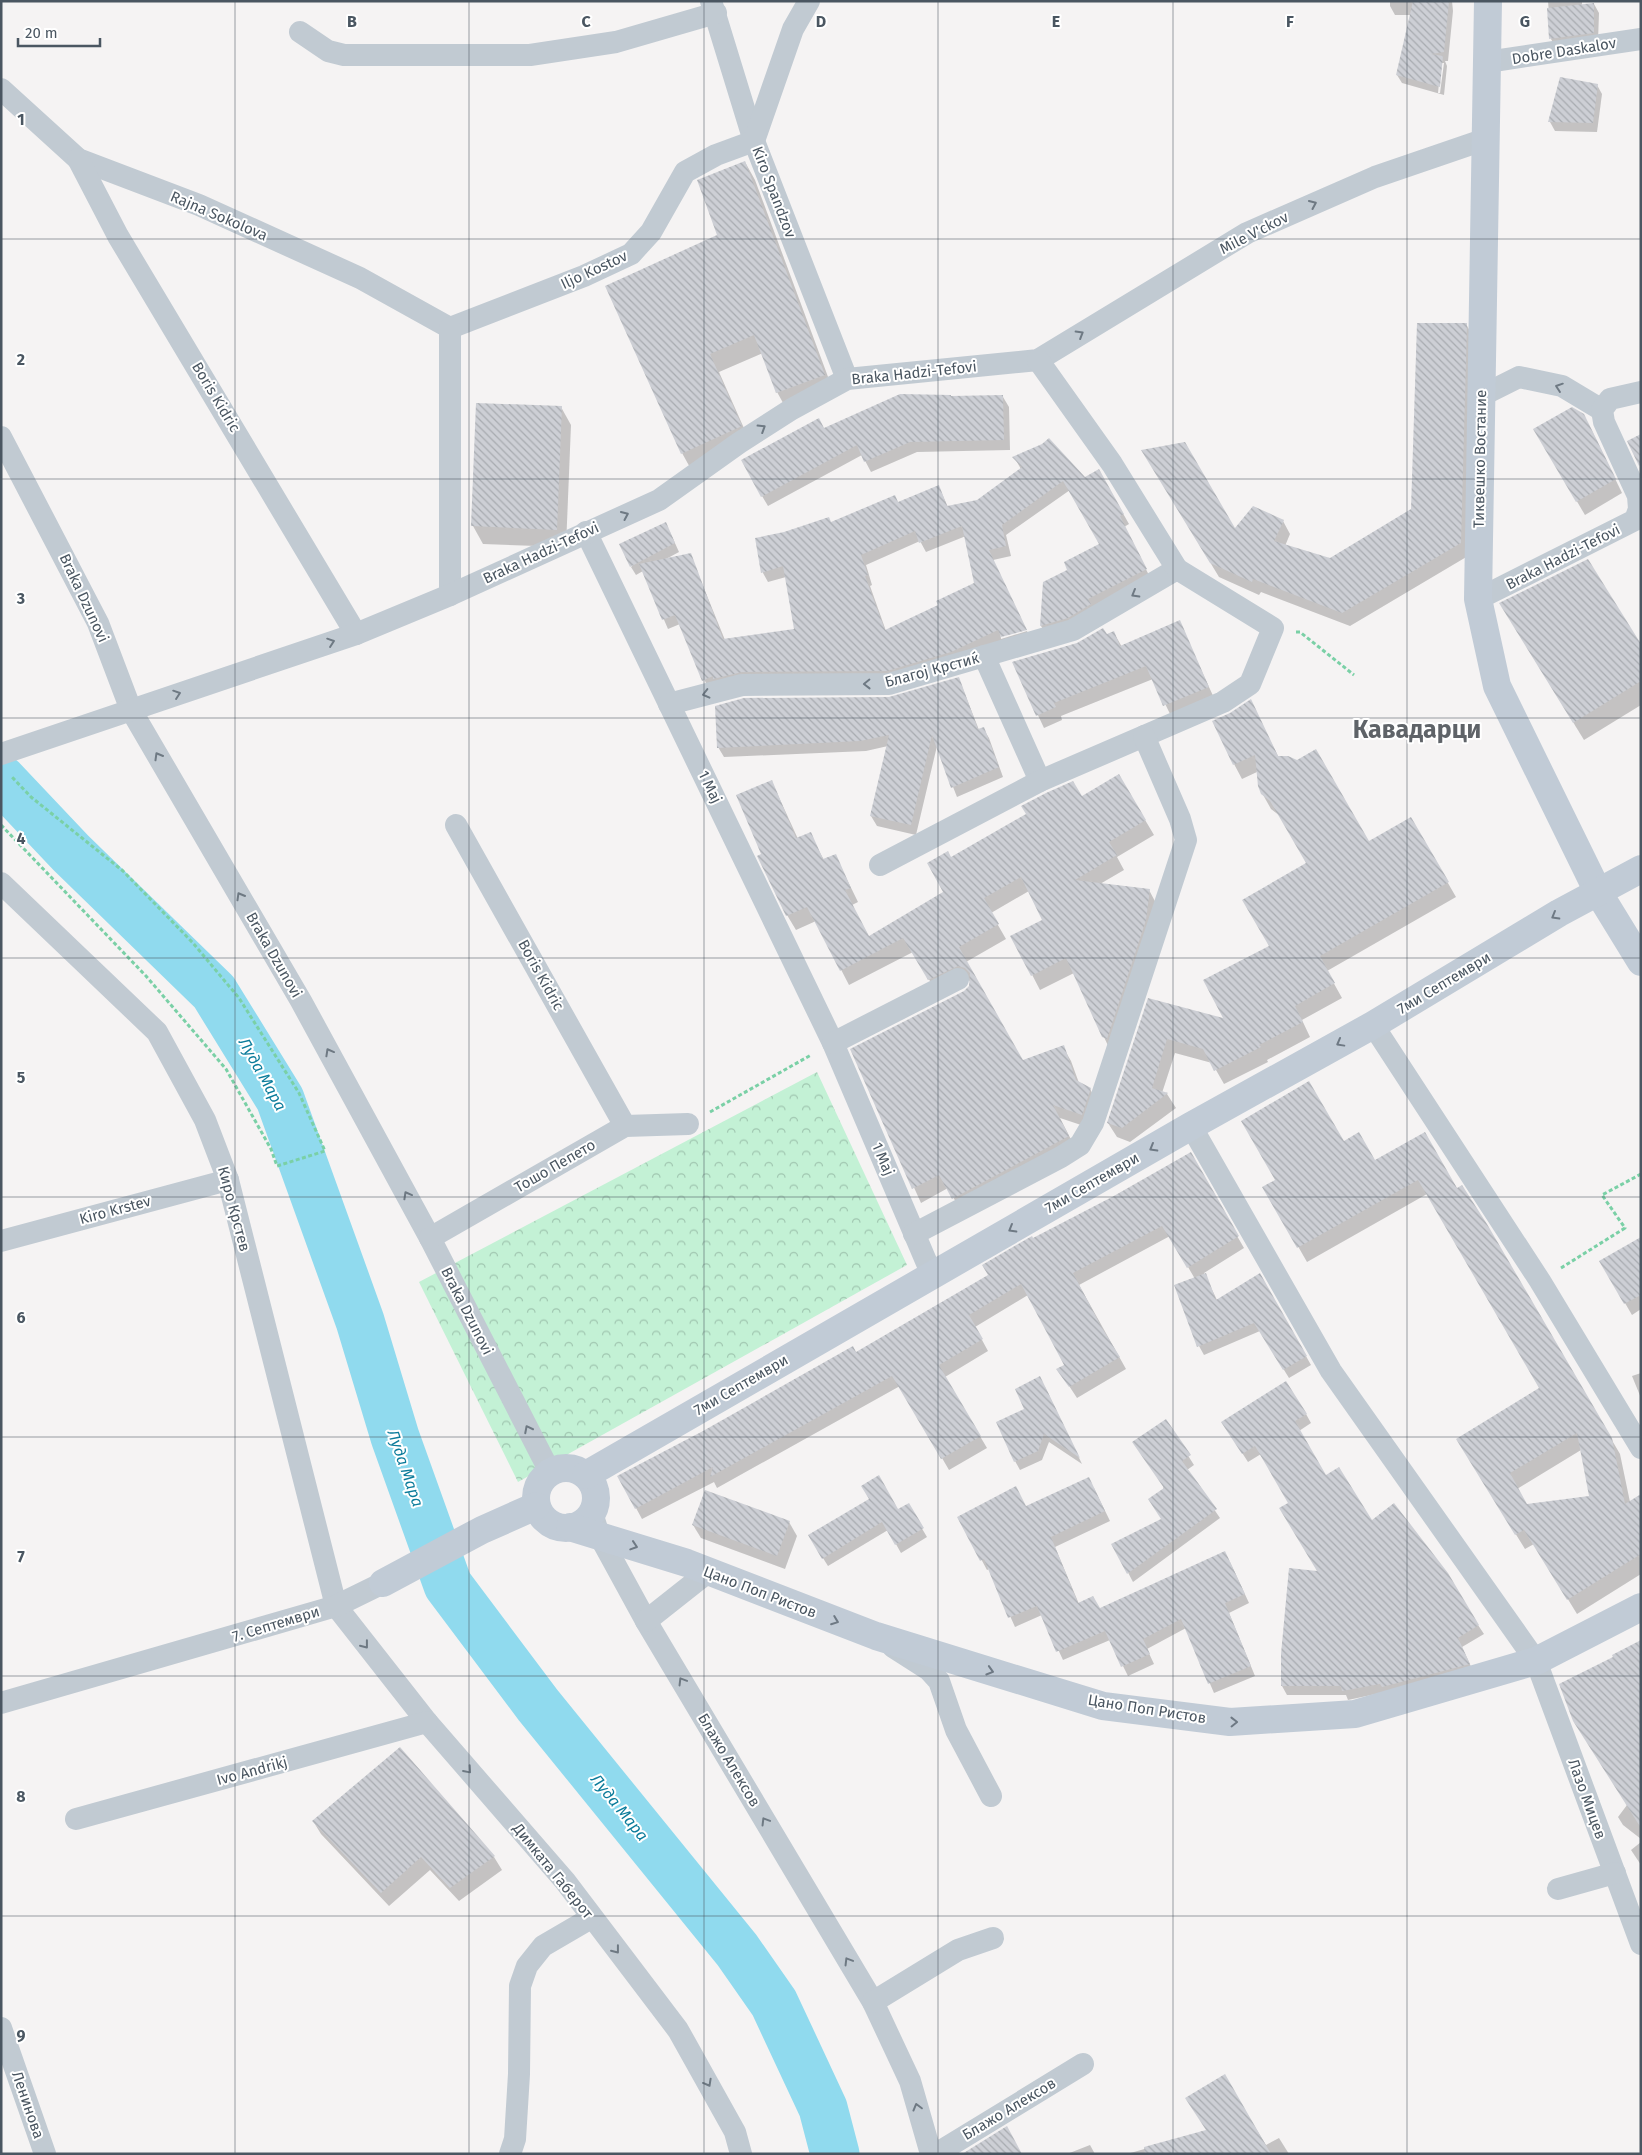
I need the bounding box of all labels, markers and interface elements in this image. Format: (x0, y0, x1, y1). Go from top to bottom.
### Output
text: B (347, 12, 357, 31)
text: C (581, 12, 591, 31)
text: D (816, 12, 826, 31)
text: E (1052, 12, 1060, 31)
text: F (1286, 12, 1294, 31)
text: G (1520, 12, 1530, 31)
scale bar (18, 15, 100, 47)
text: 20 m (25, 24, 58, 42)
street label: Dobre Daskalov (1511, 34, 1618, 68)
text: 1 (17, 110, 25, 129)
street label: Kiro Spandzov (748, 144, 800, 241)
street label: Rajna Sokolova (168, 187, 270, 245)
one-way arrow (1308, 200, 1317, 211)
street label: Mile V'ckov (1217, 208, 1292, 258)
street label: Iljo Kostov (558, 246, 631, 293)
one-way arrow (1075, 331, 1084, 341)
text: 2 (17, 350, 25, 369)
street label: Braka Hadzi-Tefovi (850, 357, 978, 389)
street label: Boris Kidric (188, 359, 244, 435)
one-way arrow (1555, 383, 1564, 393)
street label: Тиквешко Востание (1470, 390, 1490, 528)
one-way arrow (756, 425, 765, 435)
one-way arrow (620, 510, 629, 521)
street label: Braka Hadzi-Tefovi (480, 518, 602, 588)
street label: Braka Hadzi-Tefovi (1503, 520, 1623, 594)
street label: Braka Dzunovi (56, 551, 112, 645)
one-way arrow (1131, 587, 1140, 597)
text: 3 (16, 589, 25, 608)
one-way arrow (327, 638, 335, 648)
street label: Благој Крстиќ (883, 649, 981, 691)
one-way arrow (863, 679, 870, 689)
one-way arrow (701, 688, 710, 699)
one-way arrow (173, 690, 181, 700)
district label: Кавадарци (1353, 715, 1481, 745)
one-way arrow (154, 752, 164, 761)
street label: 1 Maj (694, 768, 726, 806)
text: 4 (16, 829, 26, 848)
one-way arrow (236, 893, 246, 902)
street label: Braka Dzunovi (242, 909, 306, 1001)
one-way arrow (1552, 909, 1561, 919)
street label: Boris Kidric (514, 936, 568, 1014)
street label: 7ми Септември (1394, 948, 1494, 1018)
water label: Луда Мара (234, 1034, 290, 1114)
one-way arrow (1337, 1037, 1346, 1047)
one-way arrow (325, 1049, 335, 1058)
text: 5 (17, 1068, 26, 1087)
street label: Тошо Пепето (511, 1136, 599, 1196)
street label: 1 Maj (868, 1140, 898, 1178)
one-way arrow (1149, 1142, 1158, 1152)
street label: 7ми Септември (1042, 1149, 1142, 1217)
street label: Киро Крстев (214, 1164, 254, 1254)
one-way arrow (403, 1191, 413, 1200)
street label: Kiro Krstev (77, 1192, 153, 1228)
one-way arrow (1008, 1223, 1017, 1233)
street label: Braka Dzunovi (437, 1264, 497, 1358)
text: 6 (16, 1308, 26, 1327)
street label: 7ми Септември (691, 1351, 791, 1419)
one-way arrow (524, 1425, 534, 1434)
water label: Луда Мара (383, 1426, 428, 1509)
one-way arrow (629, 1541, 637, 1551)
text: 7 (17, 1547, 25, 1566)
street label: Цано Поп Ристов (701, 1562, 819, 1622)
street label: 7. Септември (230, 1602, 322, 1646)
one-way arrow (831, 1615, 839, 1625)
one-way arrow (359, 1639, 368, 1649)
one-way arrow (985, 1665, 993, 1675)
one-way arrow (678, 1678, 688, 1687)
street label: Цано Поп Ристов (1086, 1691, 1208, 1727)
street label: Блажо Алексов (694, 1710, 764, 1810)
one-way arrow (1230, 1716, 1238, 1727)
street label: Ivo Andrikj (215, 1753, 289, 1789)
street label: Лазо Мицев (1564, 1756, 1610, 1842)
one-way arrow (463, 1765, 472, 1774)
water label: Луда Мара (586, 1769, 652, 1845)
text: 8 (16, 1787, 26, 1806)
one-way arrow (761, 1817, 771, 1826)
street label: Димката Габерот (509, 1819, 597, 1922)
one-way arrow (611, 1944, 619, 1953)
one-way arrow (844, 1957, 854, 1966)
text: 9 (17, 2026, 26, 2045)
street label: Ленинова (8, 2069, 48, 2141)
street label: Блажо Алексов (959, 2074, 1059, 2144)
one-way arrow (702, 2078, 712, 2087)
one-way arrow (913, 2103, 923, 2111)

